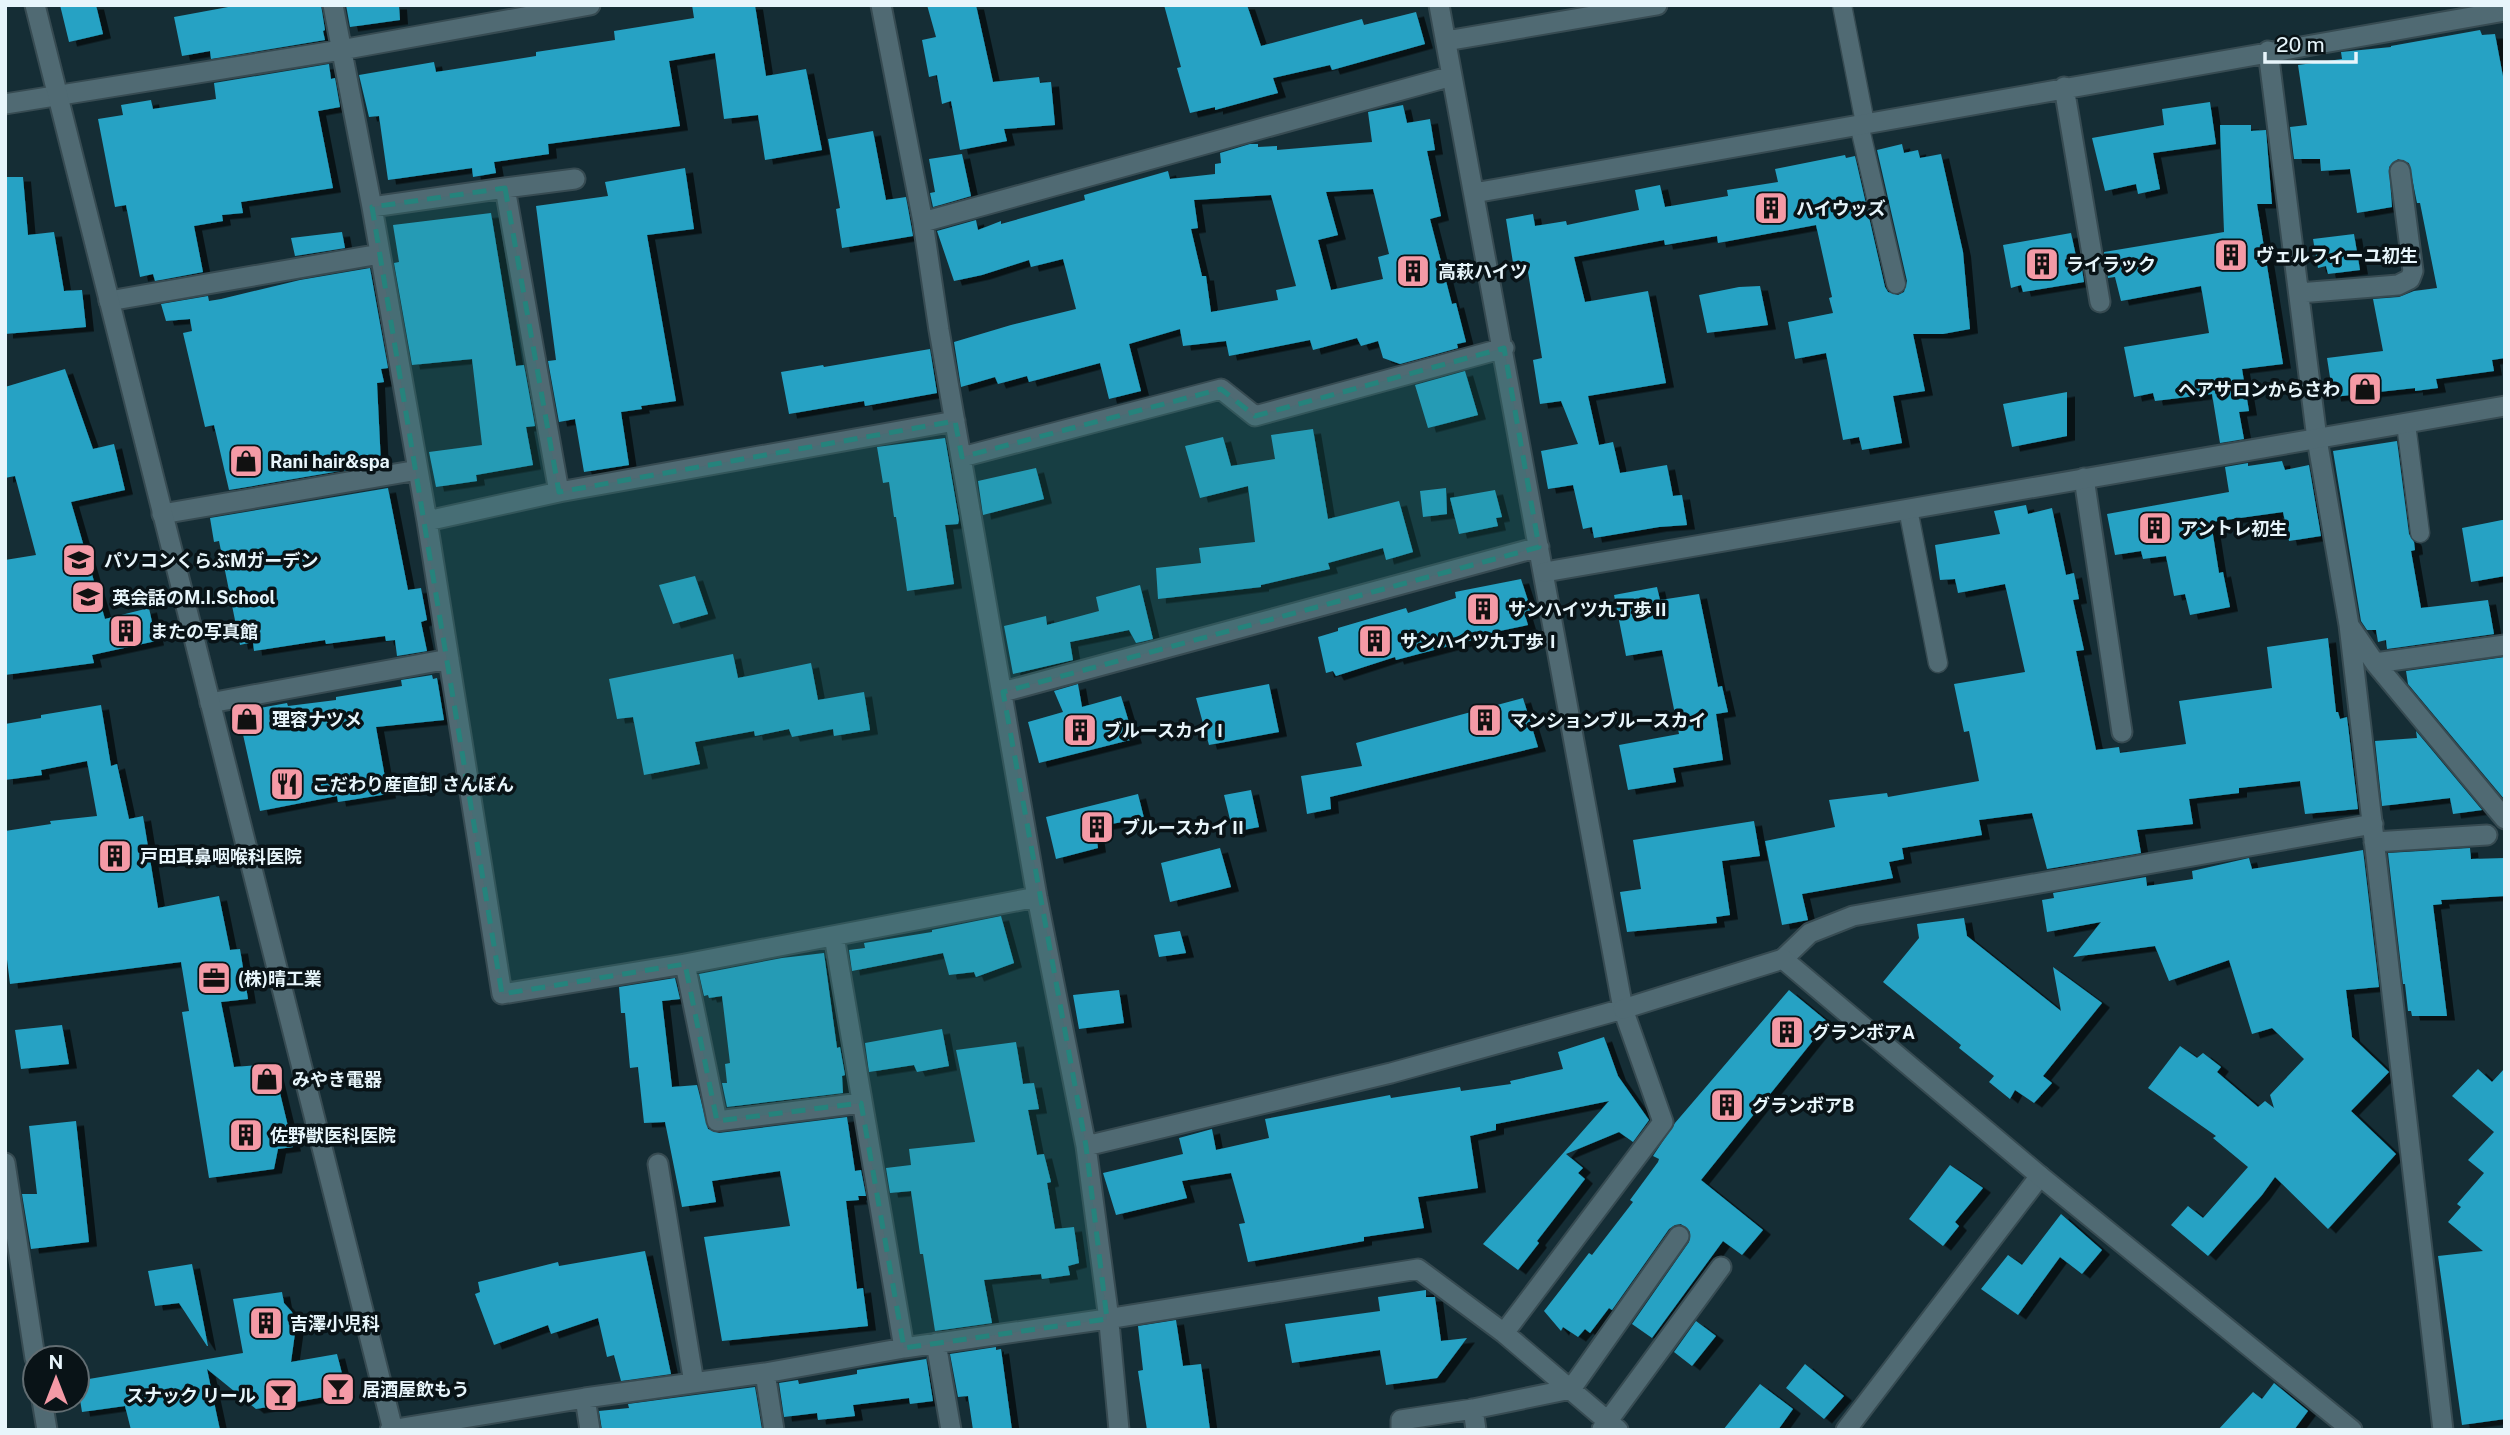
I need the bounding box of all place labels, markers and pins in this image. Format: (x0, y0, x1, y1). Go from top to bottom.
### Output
building icon: ハイウッズ (1752, 189, 1790, 227)
place label: ハイウッズ (1796, 198, 1886, 219)
building icon: ヴェルフィーユ初生 (2212, 236, 2250, 274)
building icon: ライラック (2023, 245, 2061, 283)
place label: ヴェルフィーユ初生 (2256, 245, 2418, 266)
building icon: 高萩ハイツ (1394, 252, 1432, 290)
place label: ライラック (2066, 254, 2156, 275)
place label: 高萩ハイツ (1438, 261, 1528, 282)
shop icon: ヘアサロンからさわ (2346, 370, 2384, 408)
place label: ヘアサロンからさわ (2178, 379, 2340, 400)
shop icon: Rani hair&spa (227, 442, 265, 480)
place label: Rani hair&spa (270, 451, 390, 472)
building icon: アントレ初生 (2136, 509, 2174, 547)
place label: アントレ初生 (2180, 518, 2287, 539)
school or university icon: パソコンくらぶMガーデン (60, 541, 98, 579)
place label: パソコンくらぶMガーデン (104, 550, 319, 571)
school or university icon: 英会話のM.I.School (69, 578, 107, 616)
place label: 英会話のM.I.School (112, 587, 276, 608)
building icon: サンハイツ九丁歩Ⅱ (1464, 590, 1502, 628)
place label: サンハイツ九丁歩Ⅱ (1508, 599, 1670, 620)
building icon: またの写真館 (107, 612, 145, 650)
place label: またの写真館 (150, 621, 258, 642)
building icon: サンハイツ九丁歩Ⅰ (1356, 622, 1394, 660)
place label: サンハイツ九丁歩Ⅰ (1400, 631, 1562, 652)
shop icon: 理容ナツメ (228, 700, 266, 738)
building icon: マンションブルースカイ (1466, 701, 1504, 739)
place label: 理容ナツメ (272, 709, 362, 730)
place label: マンションブルースカイ (1510, 710, 1707, 731)
building icon: ブルースカイⅠ (1061, 711, 1099, 749)
place label: ブルースカイⅠ (1104, 720, 1229, 741)
restaurant icon: こだわり産直卸 さんぼん (268, 765, 306, 803)
place label: こだわり産直卸 さんぼん (312, 774, 514, 795)
building icon: ブルースカイⅡ (1078, 808, 1116, 846)
place label: ブルースカイⅡ (1122, 817, 1247, 838)
building icon: 戸田耳鼻咽喉科医院 (96, 837, 134, 875)
place label: 戸田耳鼻咽喉科医院 (140, 846, 302, 867)
office icon: (株)晴工業 (195, 959, 233, 997)
place label: (株)晴工業 (238, 968, 322, 989)
building icon: グランボアA (1768, 1013, 1806, 1051)
place label: グランボアA (1812, 1022, 1915, 1043)
shop icon: みやき電器 (248, 1060, 286, 1098)
place label: みやき電器 (292, 1069, 382, 1090)
building icon: グランボアB (1708, 1086, 1746, 1124)
place label: グランボアB (1752, 1095, 1854, 1116)
building icon: 佐野獣医科医院 (227, 1116, 265, 1154)
place label: 佐野獣医科医院 (270, 1125, 396, 1146)
building icon: 吉澤小児科 (247, 1304, 285, 1342)
place label: 吉澤小児科 (290, 1313, 380, 1334)
bar icon: 居酒屋飲もう (319, 1370, 357, 1408)
bar icon: スナック リール (262, 1376, 300, 1414)
place label: 居酒屋飲もう (362, 1379, 469, 1400)
place label: スナック リール (126, 1385, 256, 1406)

